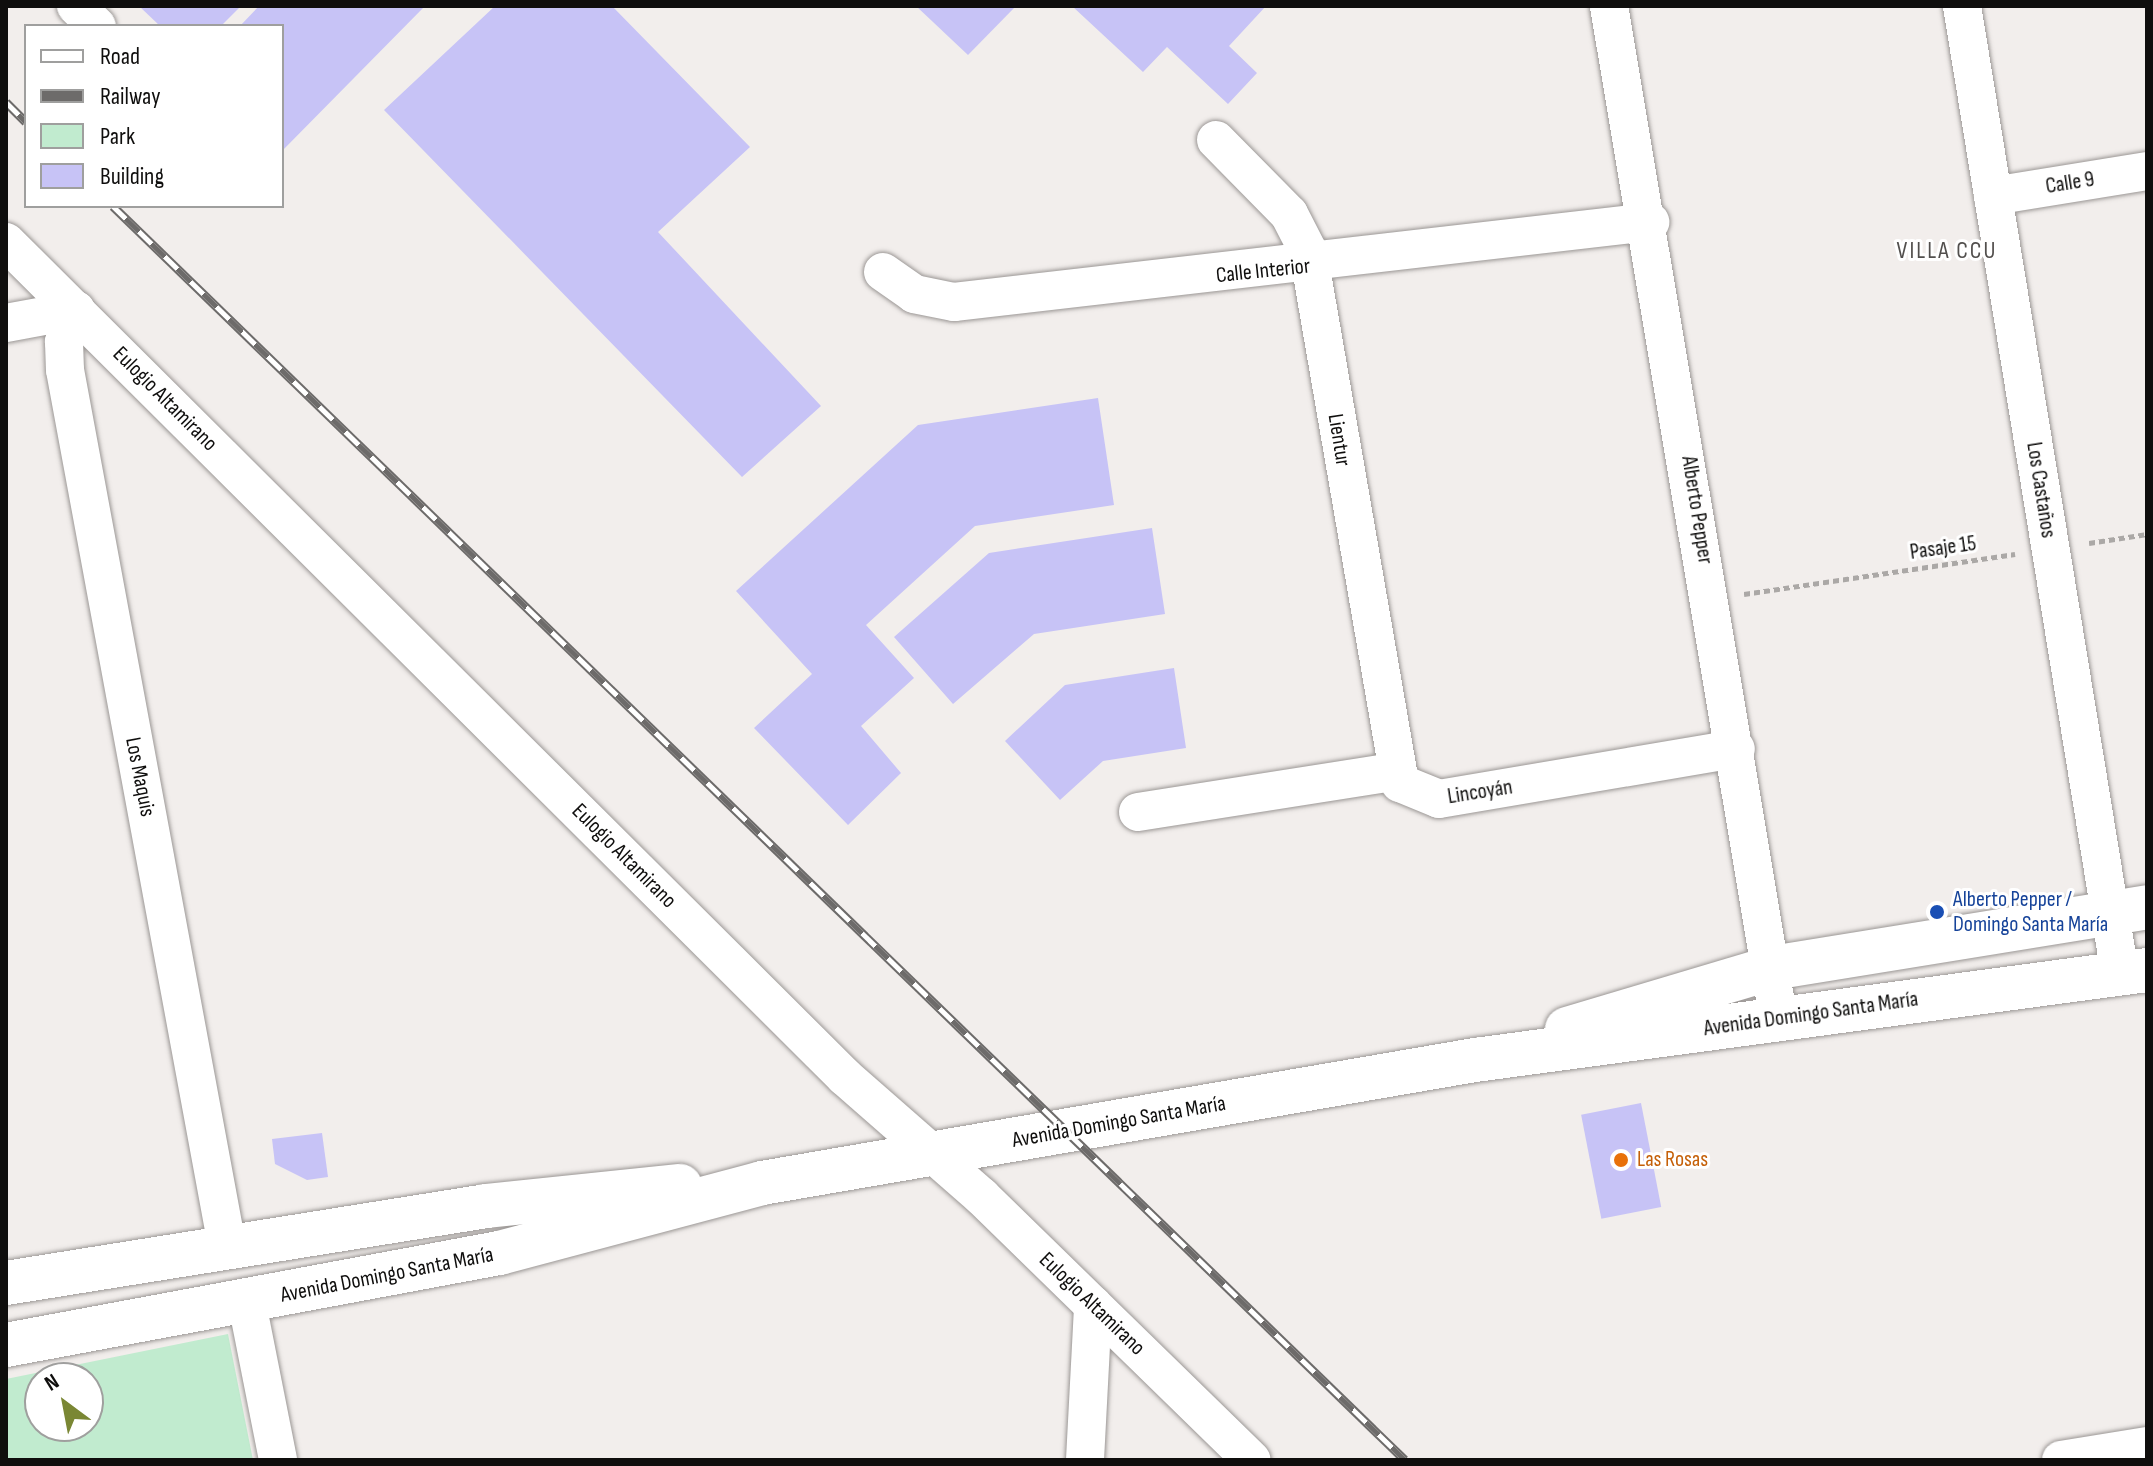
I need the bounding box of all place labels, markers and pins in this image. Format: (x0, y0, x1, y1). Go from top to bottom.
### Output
place label: Alberto Pepper / Domingo Santa María (1953, 886, 2108, 938)
marker: Alberto Pepper / Domingo Santa María (1928, 903, 1946, 921)
place label: Las Rosas (1637, 1147, 1708, 1173)
marker: Las Rosas (1612, 1151, 1630, 1169)

